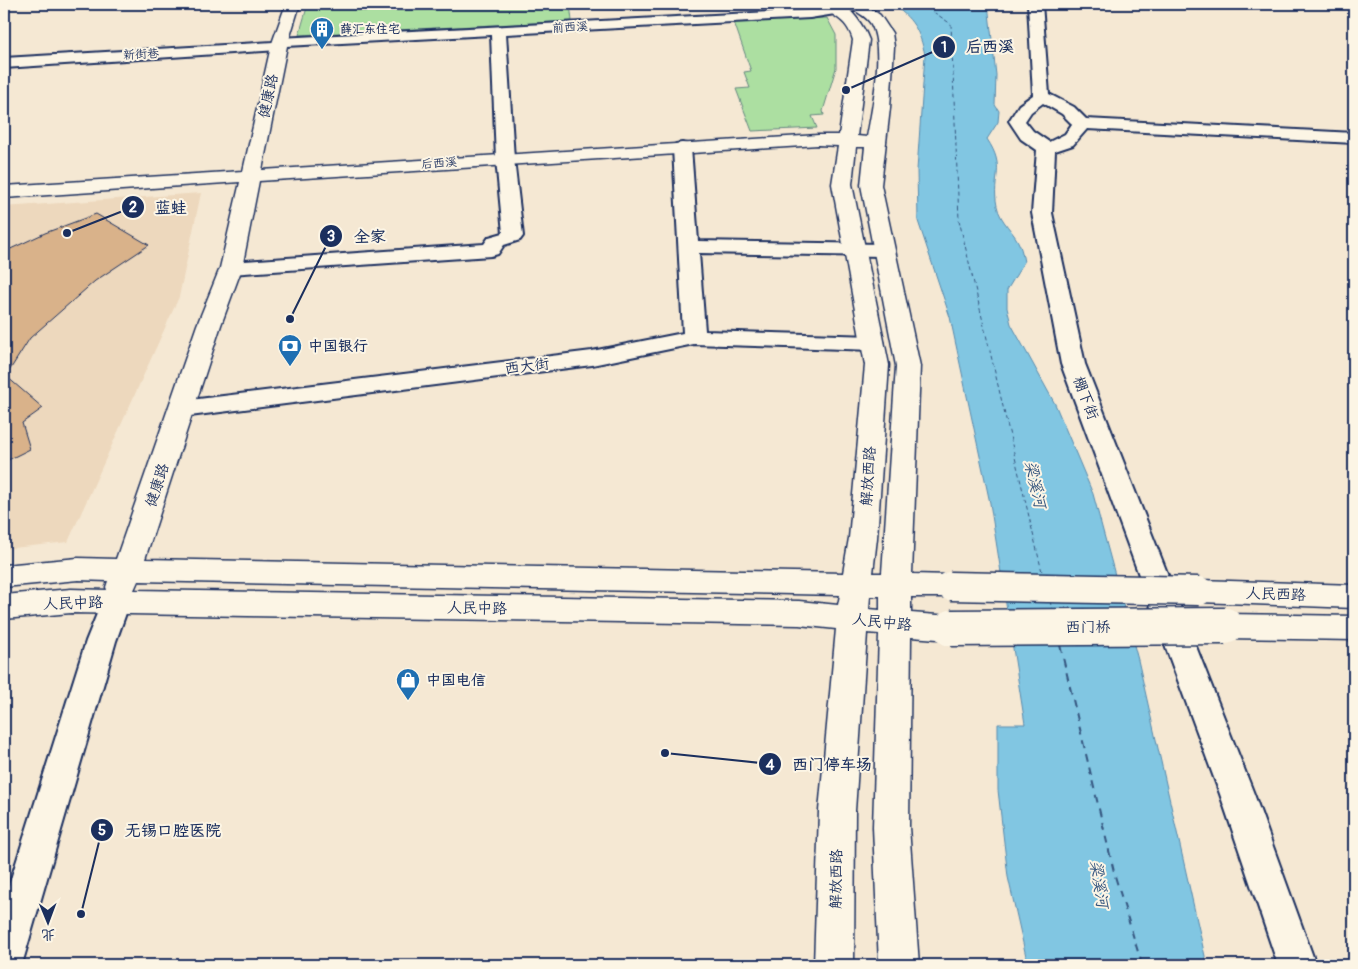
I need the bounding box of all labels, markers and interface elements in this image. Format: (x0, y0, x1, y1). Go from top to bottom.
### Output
building icon: 薛汇东住宅 (309, 16, 335, 50)
street label: 前西溪 (552, 19, 588, 36)
place label: 薛汇东住宅 (340, 22, 400, 37)
callout: 后西溪 (931, 31, 1024, 62)
text: 后西溪 (966, 37, 1014, 57)
text: 1 (941, 38, 947, 57)
street label: 新街巷 (123, 46, 159, 63)
street label: 健康路 (255, 72, 282, 120)
street label: 后西溪 (421, 155, 458, 172)
callout: 蓝蛙 (120, 192, 197, 223)
text: 2 (129, 198, 137, 217)
text: 蓝蛙 (155, 198, 187, 218)
callout: 全家 (319, 220, 396, 251)
text: 3 (327, 227, 335, 246)
text: 全家 (354, 227, 386, 247)
bank icon: 中国银行 (277, 333, 303, 367)
place label: 中国银行 (308, 337, 368, 356)
street label: 西大街 (504, 354, 551, 379)
street label: 棚下街 (1069, 374, 1102, 423)
street label: 解放西路 (857, 445, 880, 507)
water label: 梁溪河 (1020, 459, 1051, 513)
street label: 健康路 (141, 461, 173, 509)
street label: 人民西路 (1246, 584, 1306, 605)
street label: 人民中路 (43, 593, 103, 614)
street label: 人民中路 (447, 598, 507, 619)
street label: 人民中路 (851, 610, 913, 635)
street label: 西门桥 (1065, 618, 1111, 637)
shop icon: 中国电信 (395, 667, 421, 701)
place label: 中国电信 (426, 671, 486, 690)
callout: 西门停车场 (757, 749, 882, 780)
text: 西门停车场 (792, 755, 872, 775)
text: 4 (766, 756, 775, 775)
callout: 无锡口腔医院 (90, 815, 231, 846)
text: 5 (98, 821, 106, 840)
text: 无锡口腔医院 (125, 821, 221, 841)
street label: 解放西路 (826, 849, 847, 909)
water label: 梁溪河 (1085, 859, 1113, 912)
north arrow (22, 896, 72, 946)
text: 北 (41, 926, 55, 943)

